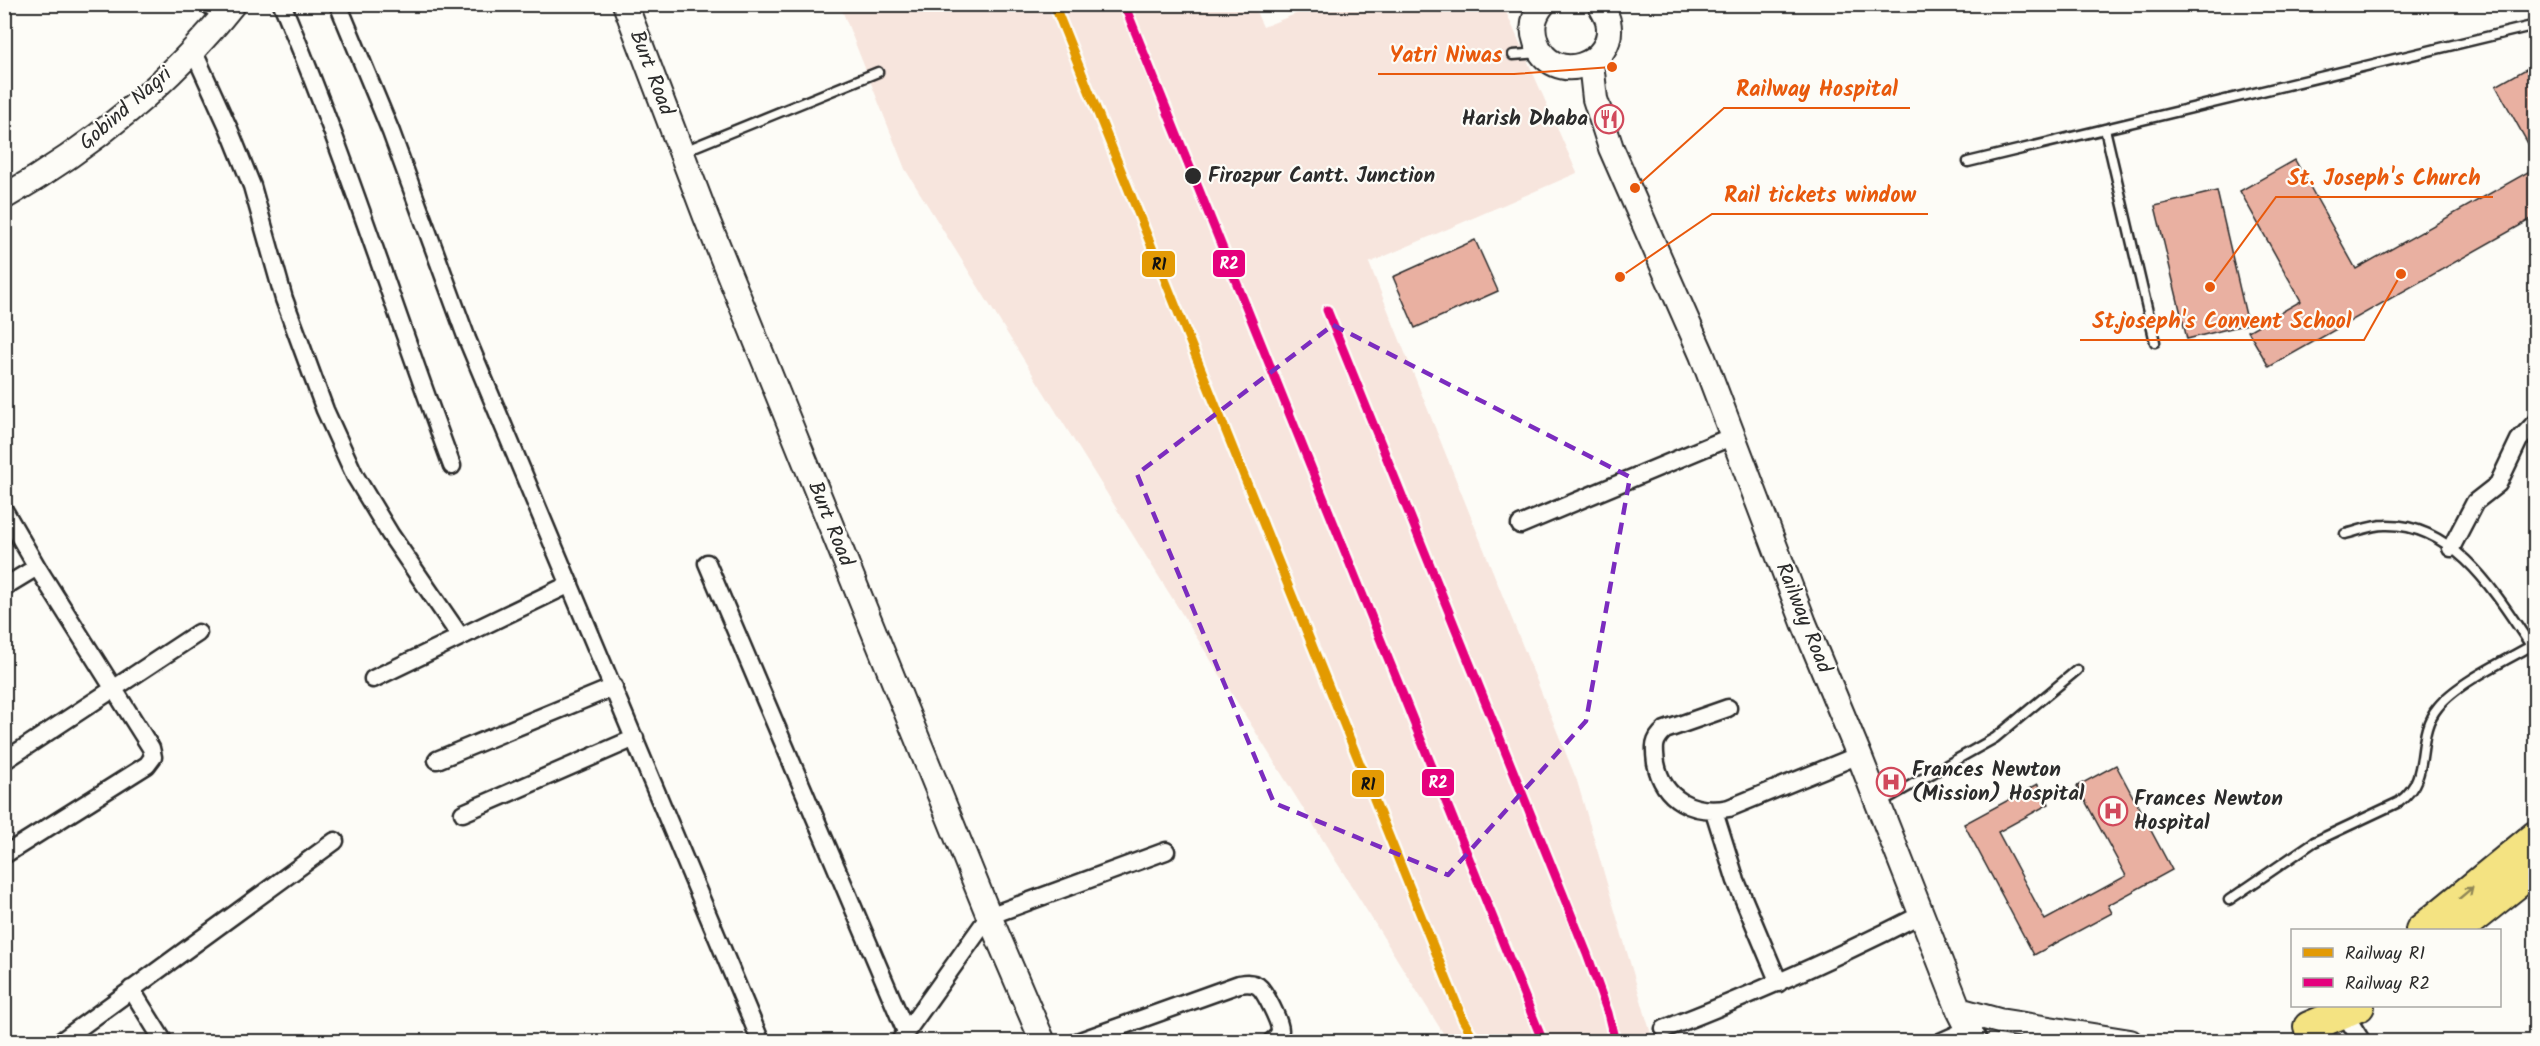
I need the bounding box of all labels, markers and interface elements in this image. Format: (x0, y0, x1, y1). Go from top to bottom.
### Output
street label: Burt Road (620, 25, 683, 121)
callout: Yatri Niwas (1378, 34, 1514, 74)
text: Yatri Niwas (1390, 39, 1503, 74)
street label: Gobind Nagri (72, 58, 181, 159)
callout: Railway Hospital (1724, 68, 1910, 108)
text: Railway Hospital (1736, 73, 1898, 108)
place label: Harish Dhaba (1462, 103, 1588, 136)
restaurant icon: Harish Dhaba (1593, 103, 1625, 135)
callout: St. Joseph's Church (2276, 157, 2493, 197)
place label: Firozpur Cantt. Junction (1208, 160, 1435, 193)
text: St. Joseph's Church (2287, 162, 2481, 197)
marker: Firozpur Cantt. Junction (1183, 166, 1203, 186)
callout: Rail tickets window (1712, 174, 1928, 214)
text: Rail tickets window (1724, 179, 1916, 214)
line badge: R2 (1212, 249, 1246, 278)
line badge: R1 (1141, 250, 1176, 278)
text: R2 (1220, 252, 1238, 277)
text: R1 (1152, 253, 1166, 278)
callout: St.joseph's Convent School (2080, 300, 2364, 340)
text: St.joseph's Convent School (2092, 305, 2352, 340)
street label: Burt Road (798, 477, 862, 572)
street label: Railway Road (1766, 558, 1840, 679)
place label: Frances Newton (Mission) Hospital (1912, 754, 2085, 811)
hospital icon: Frances Newton (Mission) Hospital (1875, 766, 1907, 798)
line badge: R2 (1421, 768, 1455, 797)
line badge: R1 (1351, 769, 1385, 798)
text: R2 (1429, 771, 1447, 796)
text: R1 (1361, 773, 1375, 798)
place label: Frances Newton Hospital (2134, 783, 2283, 840)
hospital icon: Frances Newton Hospital (2097, 795, 2129, 827)
one-way arrow (2458, 886, 2473, 900)
legend (2291, 929, 2501, 1007)
text: Railway R1 (2345, 940, 2425, 969)
text: Railway R2 (2345, 970, 2430, 999)

